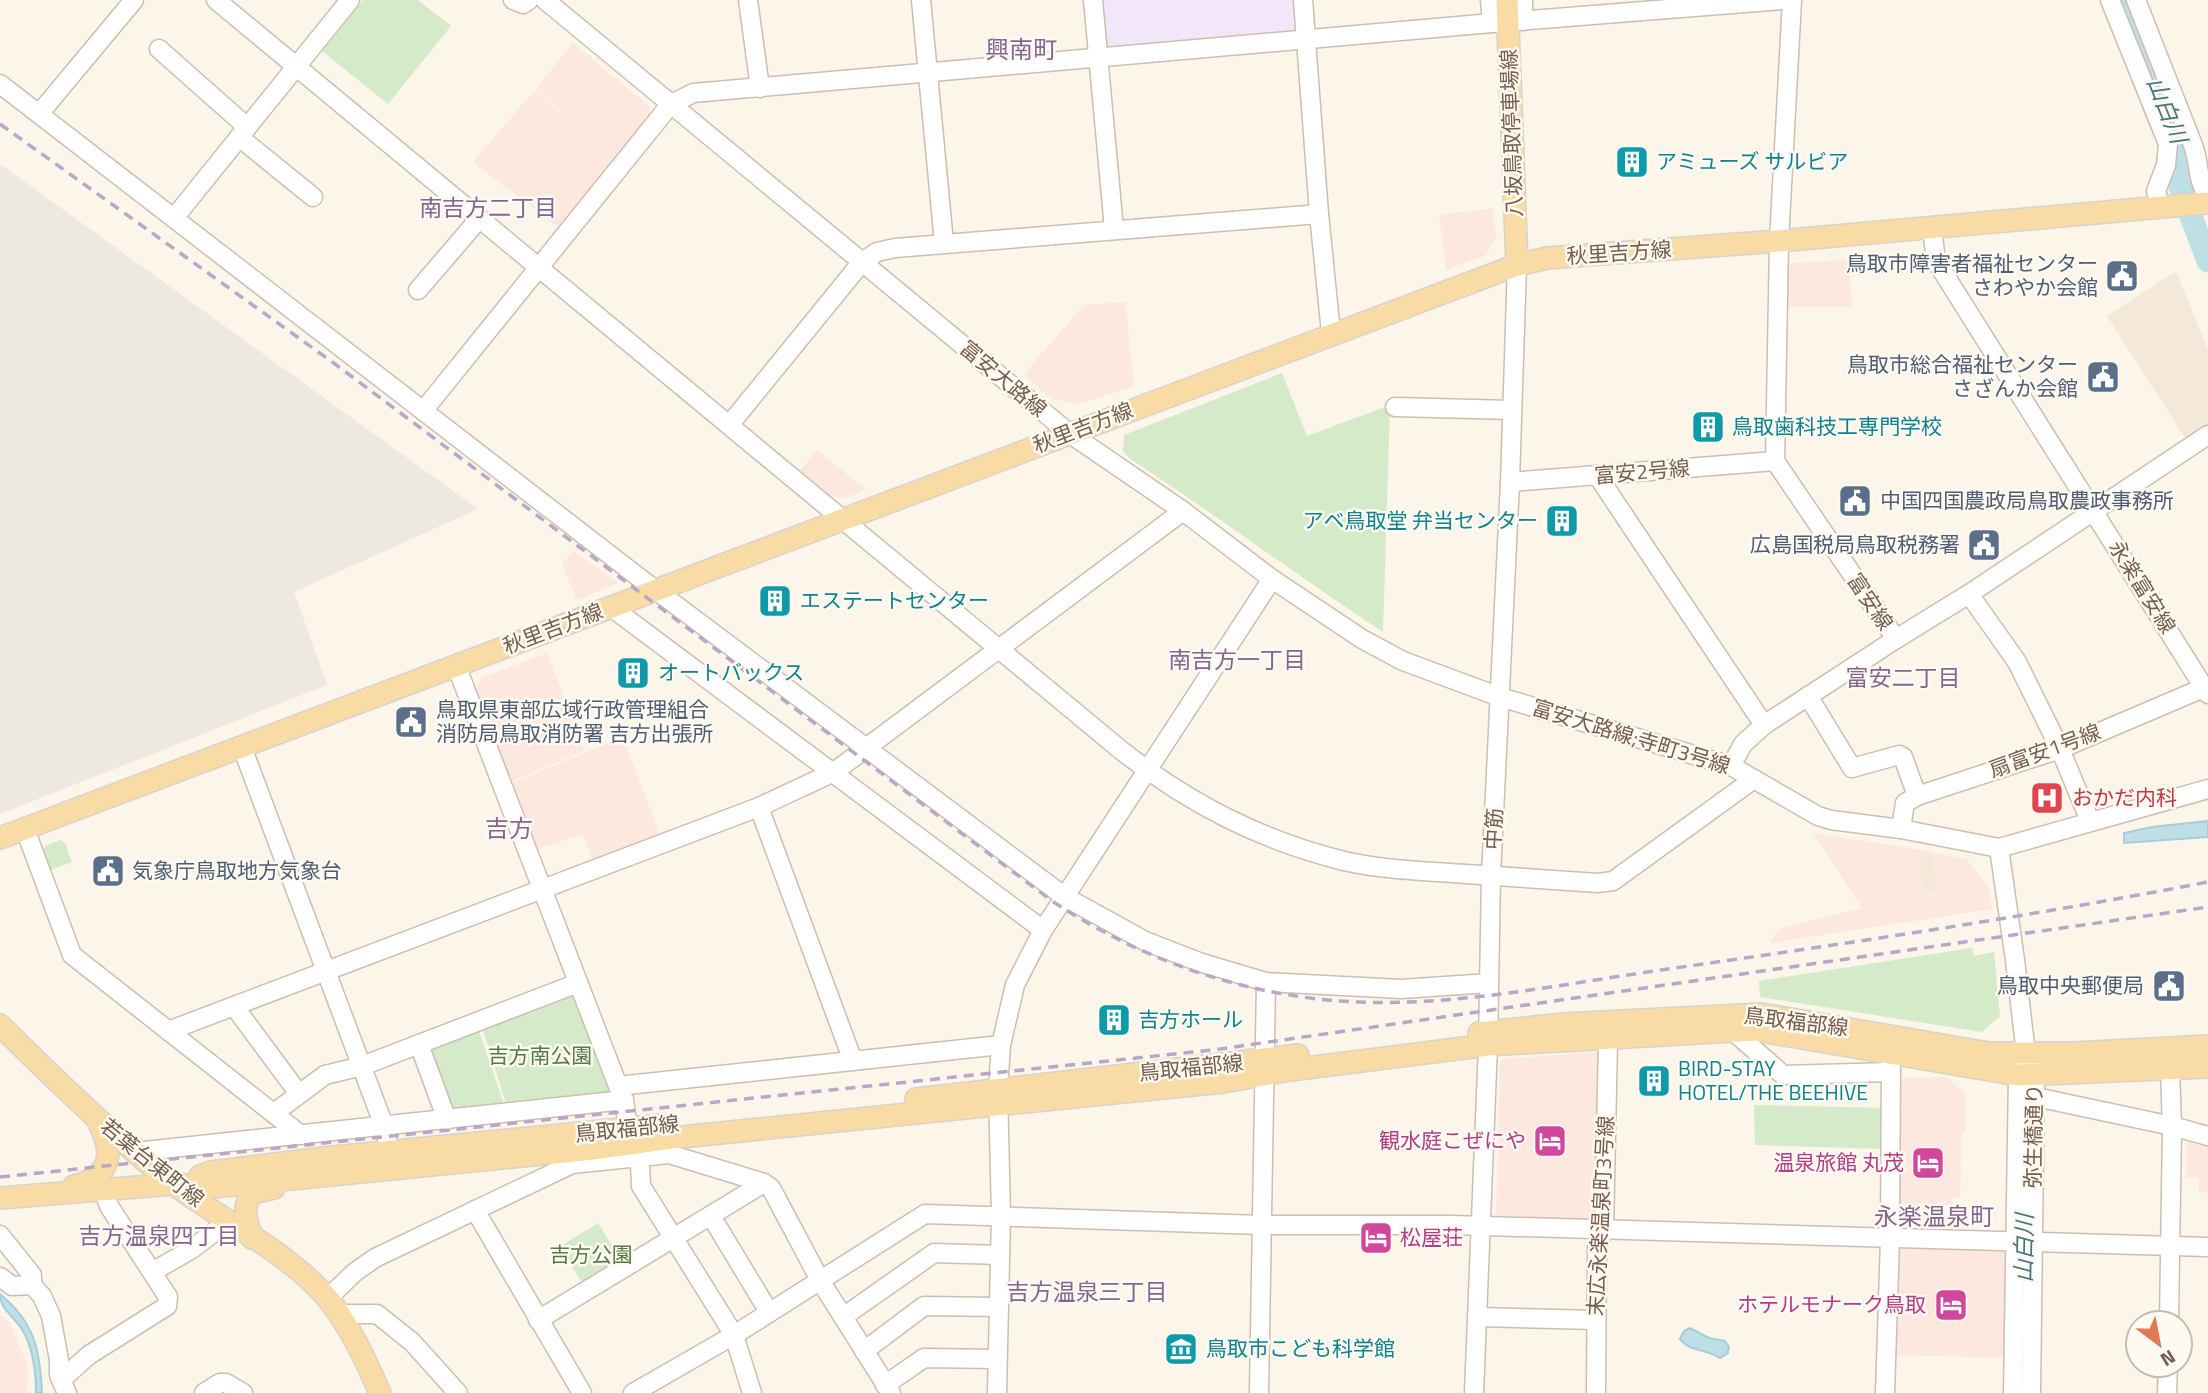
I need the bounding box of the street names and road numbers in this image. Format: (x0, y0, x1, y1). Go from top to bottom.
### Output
street label: 八坂鳥取停車場線 (1492, 49, 1530, 218)
street label: 秋里吉方線 (1565, 232, 1672, 272)
street label: 富安大路線 (953, 332, 1054, 424)
street label: 秋里吉方線 (1028, 393, 1137, 461)
street label: 富安2号線 (1593, 451, 1691, 491)
street label: 永楽富安線 (2101, 533, 2184, 639)
street label: 富安線 (1840, 566, 1902, 637)
street label: 秋里吉方線 (498, 594, 607, 662)
street label: 富安大路線;寺町3号線 (1528, 691, 1734, 781)
street label: 扇富安1号線 (1984, 715, 2105, 785)
street label: 中筋 (1476, 807, 1510, 851)
street label: 鳥取福部線 (1742, 999, 1850, 1043)
street label: 鳥取福部線 (1137, 1046, 1245, 1088)
street label: 弥生橋通り (2016, 1083, 2050, 1189)
street label: 鳥取福部線 (573, 1107, 681, 1149)
street label: 若葉台東町線 (94, 1110, 212, 1214)
street label: 末広永楽温泉町3号線 (1579, 1115, 1621, 1317)

